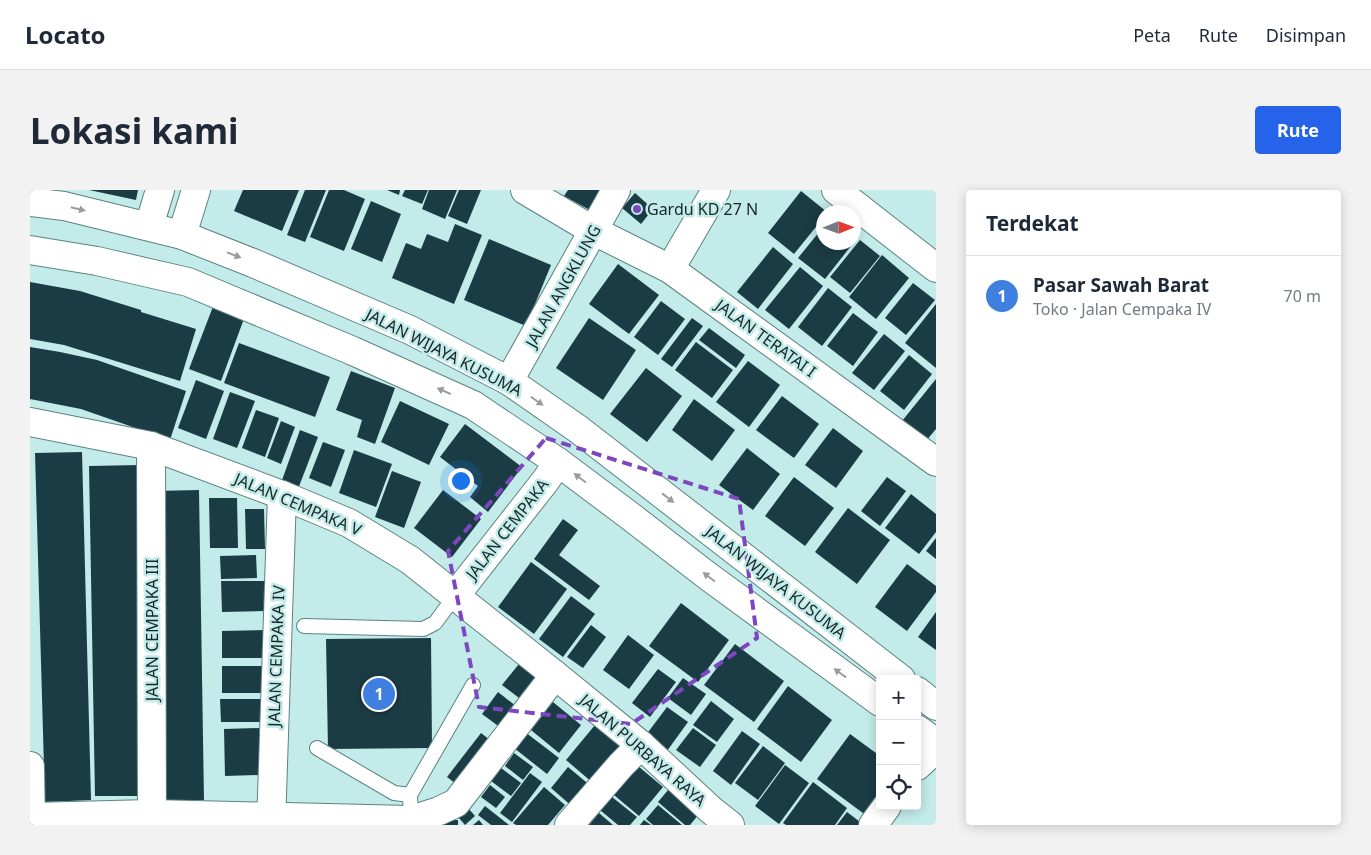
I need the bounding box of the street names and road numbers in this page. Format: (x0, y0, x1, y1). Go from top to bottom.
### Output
street label: JALAN ANGKLUNG (519, 221, 606, 353)
street label: JALAN TERATAI I (710, 293, 821, 382)
street label: JALAN WIJAYA KUSUMA (360, 302, 527, 401)
street label: JALAN CEMPAKA V (229, 467, 365, 541)
street label: JALAN CEMPAKA (459, 473, 554, 586)
street label: JALAN WIJAYA KUSUMA (700, 519, 851, 644)
street label: JALAN CEMPAKA III (141, 559, 163, 703)
street label: JALAN CEMPAKA IV (262, 585, 289, 729)
street label: JALAN PURBAYA RAYA (574, 688, 711, 811)

